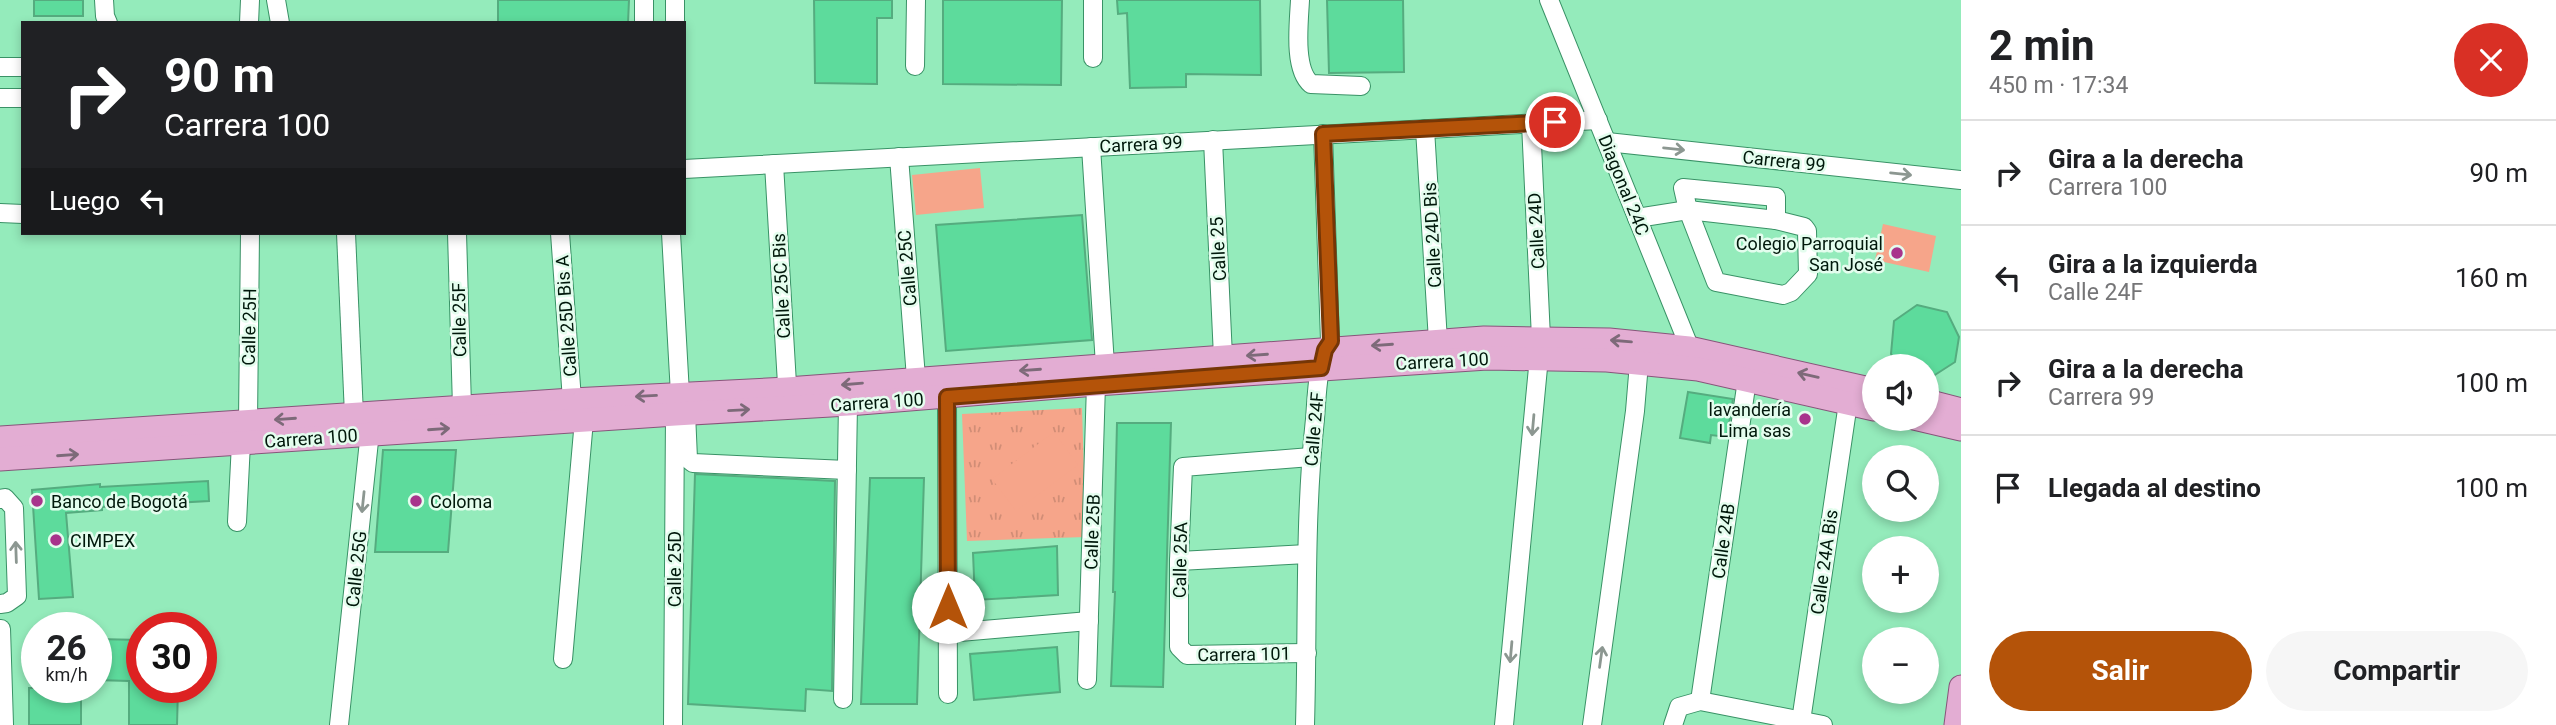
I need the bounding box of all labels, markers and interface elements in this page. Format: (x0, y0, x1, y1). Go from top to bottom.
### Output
text: 2 min (1989, 21, 2095, 70)
button: close (2454, 23, 2528, 97)
text: 90 m (164, 47, 275, 104)
icon: right (49, 49, 140, 140)
text: 450 m · 17:34 (1989, 72, 2128, 99)
pin (1525, 92, 1585, 152)
icon: arrive (1536, 103, 1574, 141)
text: Carrera 100 (164, 106, 330, 144)
street label: Carrera 99 (1099, 131, 1183, 157)
street label: Diagonal 24C (1594, 132, 1654, 238)
one-way arrow (1663, 143, 1685, 156)
text: Gira a la derecha (2048, 144, 2244, 174)
street label: Carrera 99 (1741, 146, 1827, 176)
icon: right (1989, 154, 2027, 192)
text: 90 m (2470, 158, 2528, 188)
one-way arrow (1889, 167, 1911, 180)
text: Carrera 100 (2048, 174, 2167, 201)
icon: left (134, 182, 172, 220)
street label: Calle 24D Bis (1419, 182, 1445, 288)
text: Luego (49, 186, 120, 216)
street label: Calle 24D (1524, 192, 1548, 270)
street label: Calle 25 (1206, 216, 1230, 282)
street label: Calle 25C (893, 229, 921, 307)
street label: Calle 25C Bis (768, 233, 794, 339)
place label: Colegio Parroquial San José (1736, 233, 1883, 275)
marker: Colegio Parroquial San José (1889, 245, 1905, 261)
text: Gira a la izquierda (2048, 249, 2258, 279)
street label: Calle 25D Bis A (551, 254, 581, 378)
icon: left (1989, 259, 2027, 297)
text: 160 m (2455, 263, 2528, 293)
text: Calle 24F (2048, 279, 2143, 306)
street label: Calle 25F (448, 283, 470, 357)
street label: Calle 25H (238, 288, 260, 366)
one-way arrow (1610, 334, 1633, 347)
one-way arrow (1371, 339, 1394, 352)
one-way arrow (1246, 348, 1269, 361)
street label: Carrera 100 (1395, 348, 1489, 374)
map controls (1862, 354, 1939, 704)
button: sound (1862, 354, 1939, 431)
text: Gira a la derecha (2048, 354, 2244, 384)
one-way arrow (1020, 364, 1042, 377)
icon: right (1989, 364, 2027, 402)
one-way arrow (1797, 367, 1820, 381)
text: 100 m (2455, 368, 2528, 398)
one-way arrow (841, 378, 863, 391)
text: Carrera 99 (2048, 384, 2154, 411)
street label: Carrera 100 (830, 388, 924, 416)
one-way arrow (635, 390, 658, 403)
street label: Calle 24F (1300, 391, 1328, 467)
place label: lavandería Lima sas (1709, 399, 1791, 441)
one-way arrow (727, 403, 750, 416)
marker: lavandería Lima sas (1797, 411, 1813, 427)
one-way arrow (275, 413, 297, 426)
one-way arrow (1526, 413, 1539, 436)
one-way arrow (427, 422, 450, 435)
street label: Carrera 100 (264, 424, 358, 452)
button: search (1862, 445, 1939, 522)
one-way arrow (56, 448, 79, 461)
icon: arrive (1989, 469, 2027, 507)
text: Llegada al destino (2048, 473, 2261, 503)
text: 100 m (2455, 473, 2528, 503)
one-way arrow (357, 490, 370, 512)
place label: Banco de Bogotá (51, 491, 188, 512)
place label: Coloma (430, 491, 492, 512)
marker: Banco de Bogotá (29, 493, 45, 509)
marker: Coloma (408, 493, 424, 509)
street label: Calle 25B (1080, 494, 1104, 570)
street label: Calle 24B (1707, 502, 1739, 580)
street label: Calle 24A Bis (1806, 508, 1842, 616)
street label: Calle 25A (1169, 521, 1191, 598)
place label: CIMPEX (70, 530, 135, 551)
street label: Calle 25G (342, 530, 370, 608)
street label: Calle 25D (664, 531, 685, 607)
marker: CIMPEX (48, 532, 64, 548)
button: + (1862, 536, 1939, 613)
one-way arrow (9, 541, 22, 564)
position arrow (911, 570, 985, 644)
speed limit sign: 30 (126, 612, 217, 703)
button: − (1862, 627, 1939, 704)
text: 26 (46, 628, 87, 669)
button: Salir (1989, 631, 2252, 711)
button: Compartir (2266, 631, 2528, 711)
one-way arrow (1505, 640, 1518, 662)
street label: Carrera 101 (1197, 643, 1291, 665)
one-way arrow (1595, 647, 1608, 669)
text: km/h (45, 664, 88, 685)

